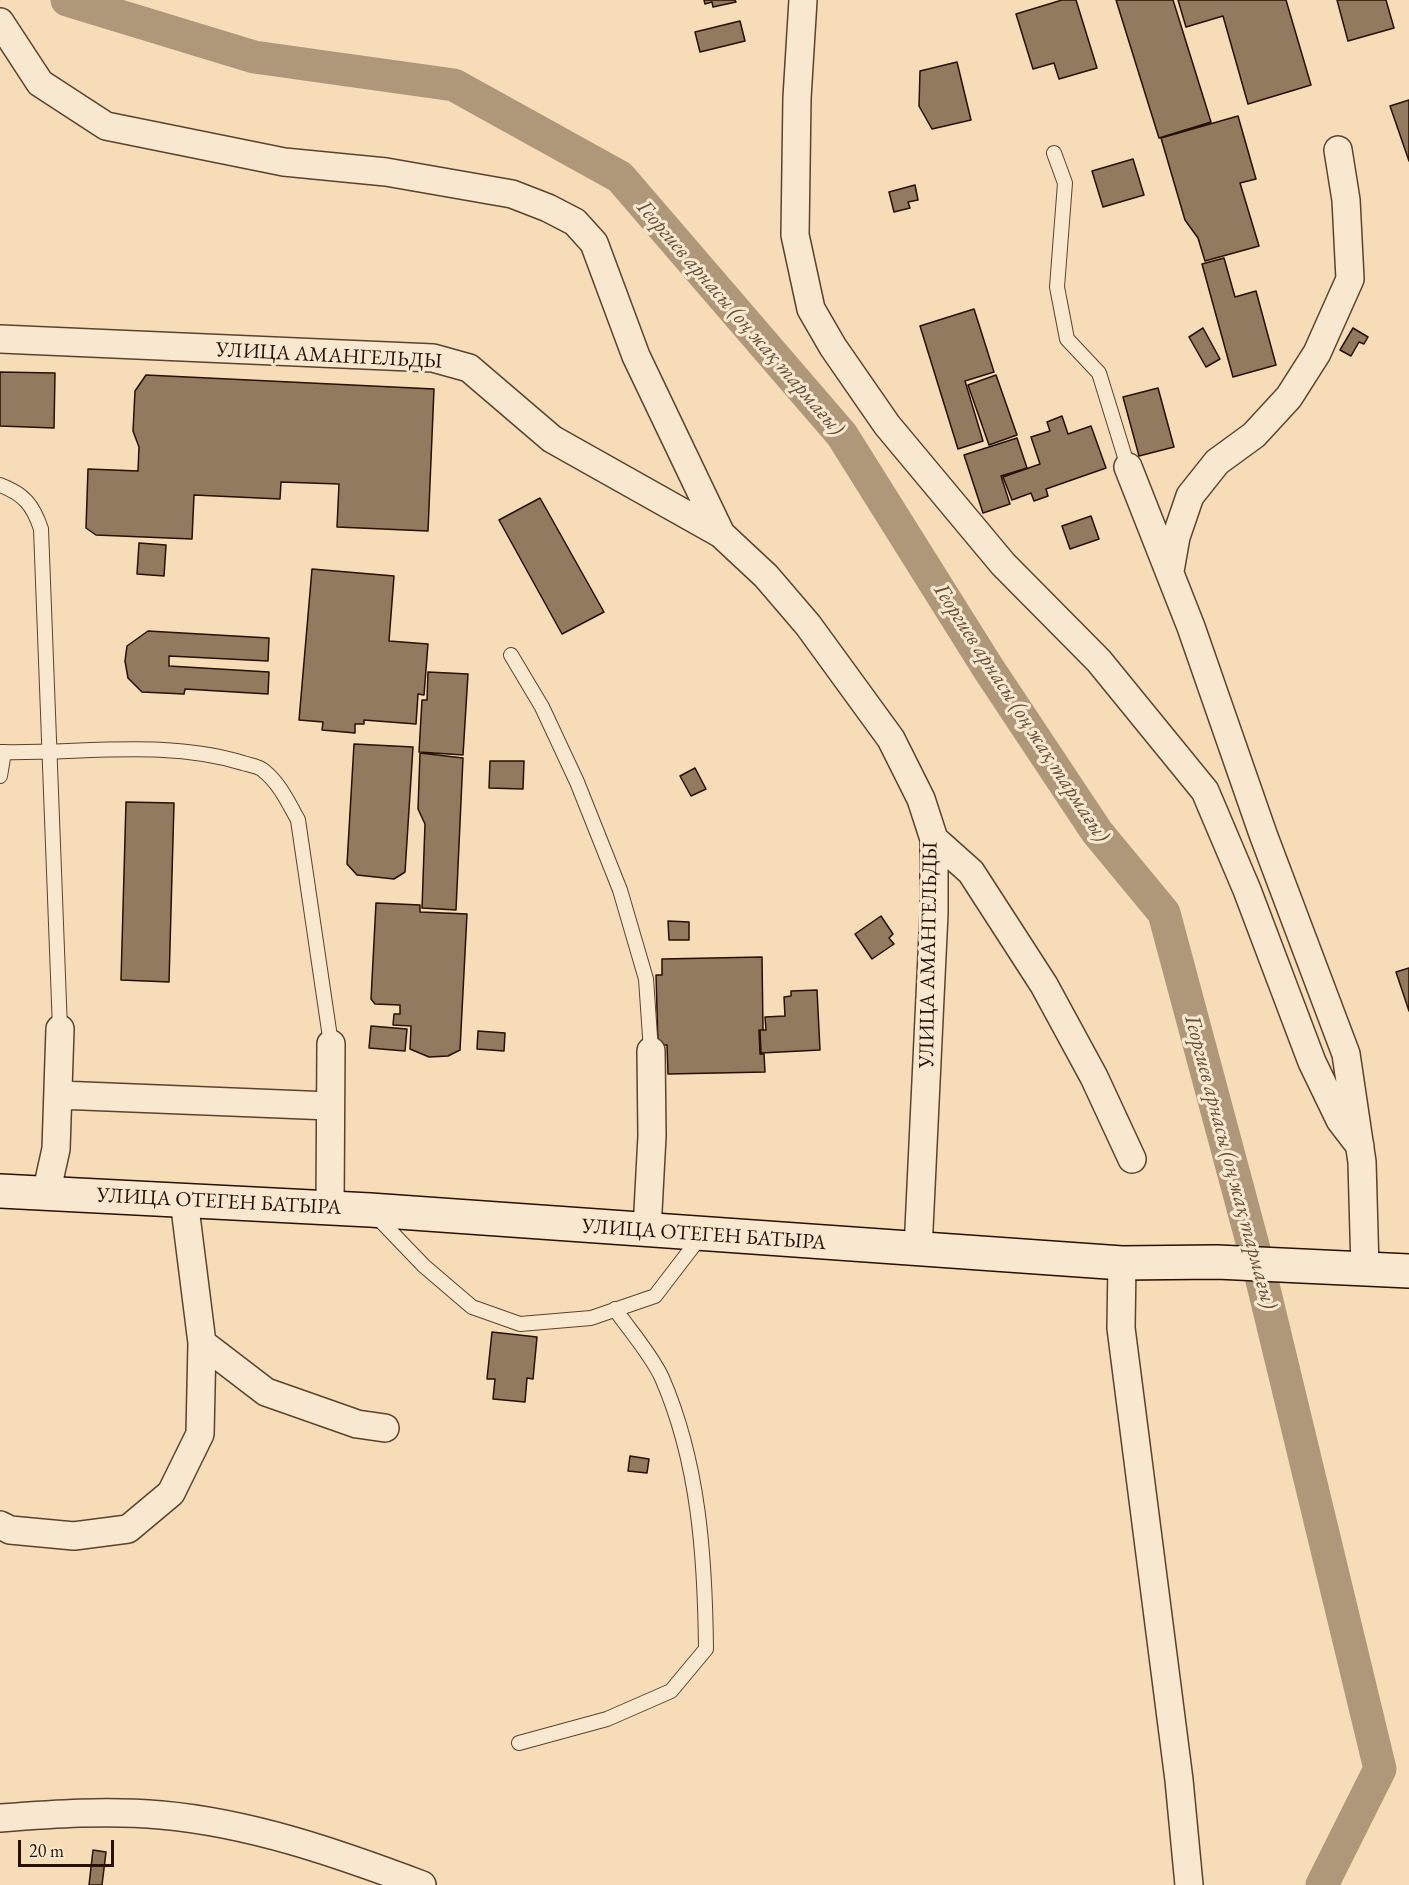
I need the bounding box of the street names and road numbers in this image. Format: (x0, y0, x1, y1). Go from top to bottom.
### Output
street label: УЛИЦА АМАНГЕЛЬДЫ (215, 337, 443, 375)
street label: УЛИЦА АМАНГЕЛЬДЫ (914, 842, 944, 1068)
street label: УЛИЦА ОТЕГЕН БАТЫРА (96, 1183, 342, 1221)
street label: УЛИЦА ОТЕГЕН БАТЫРА (581, 1214, 827, 1256)

